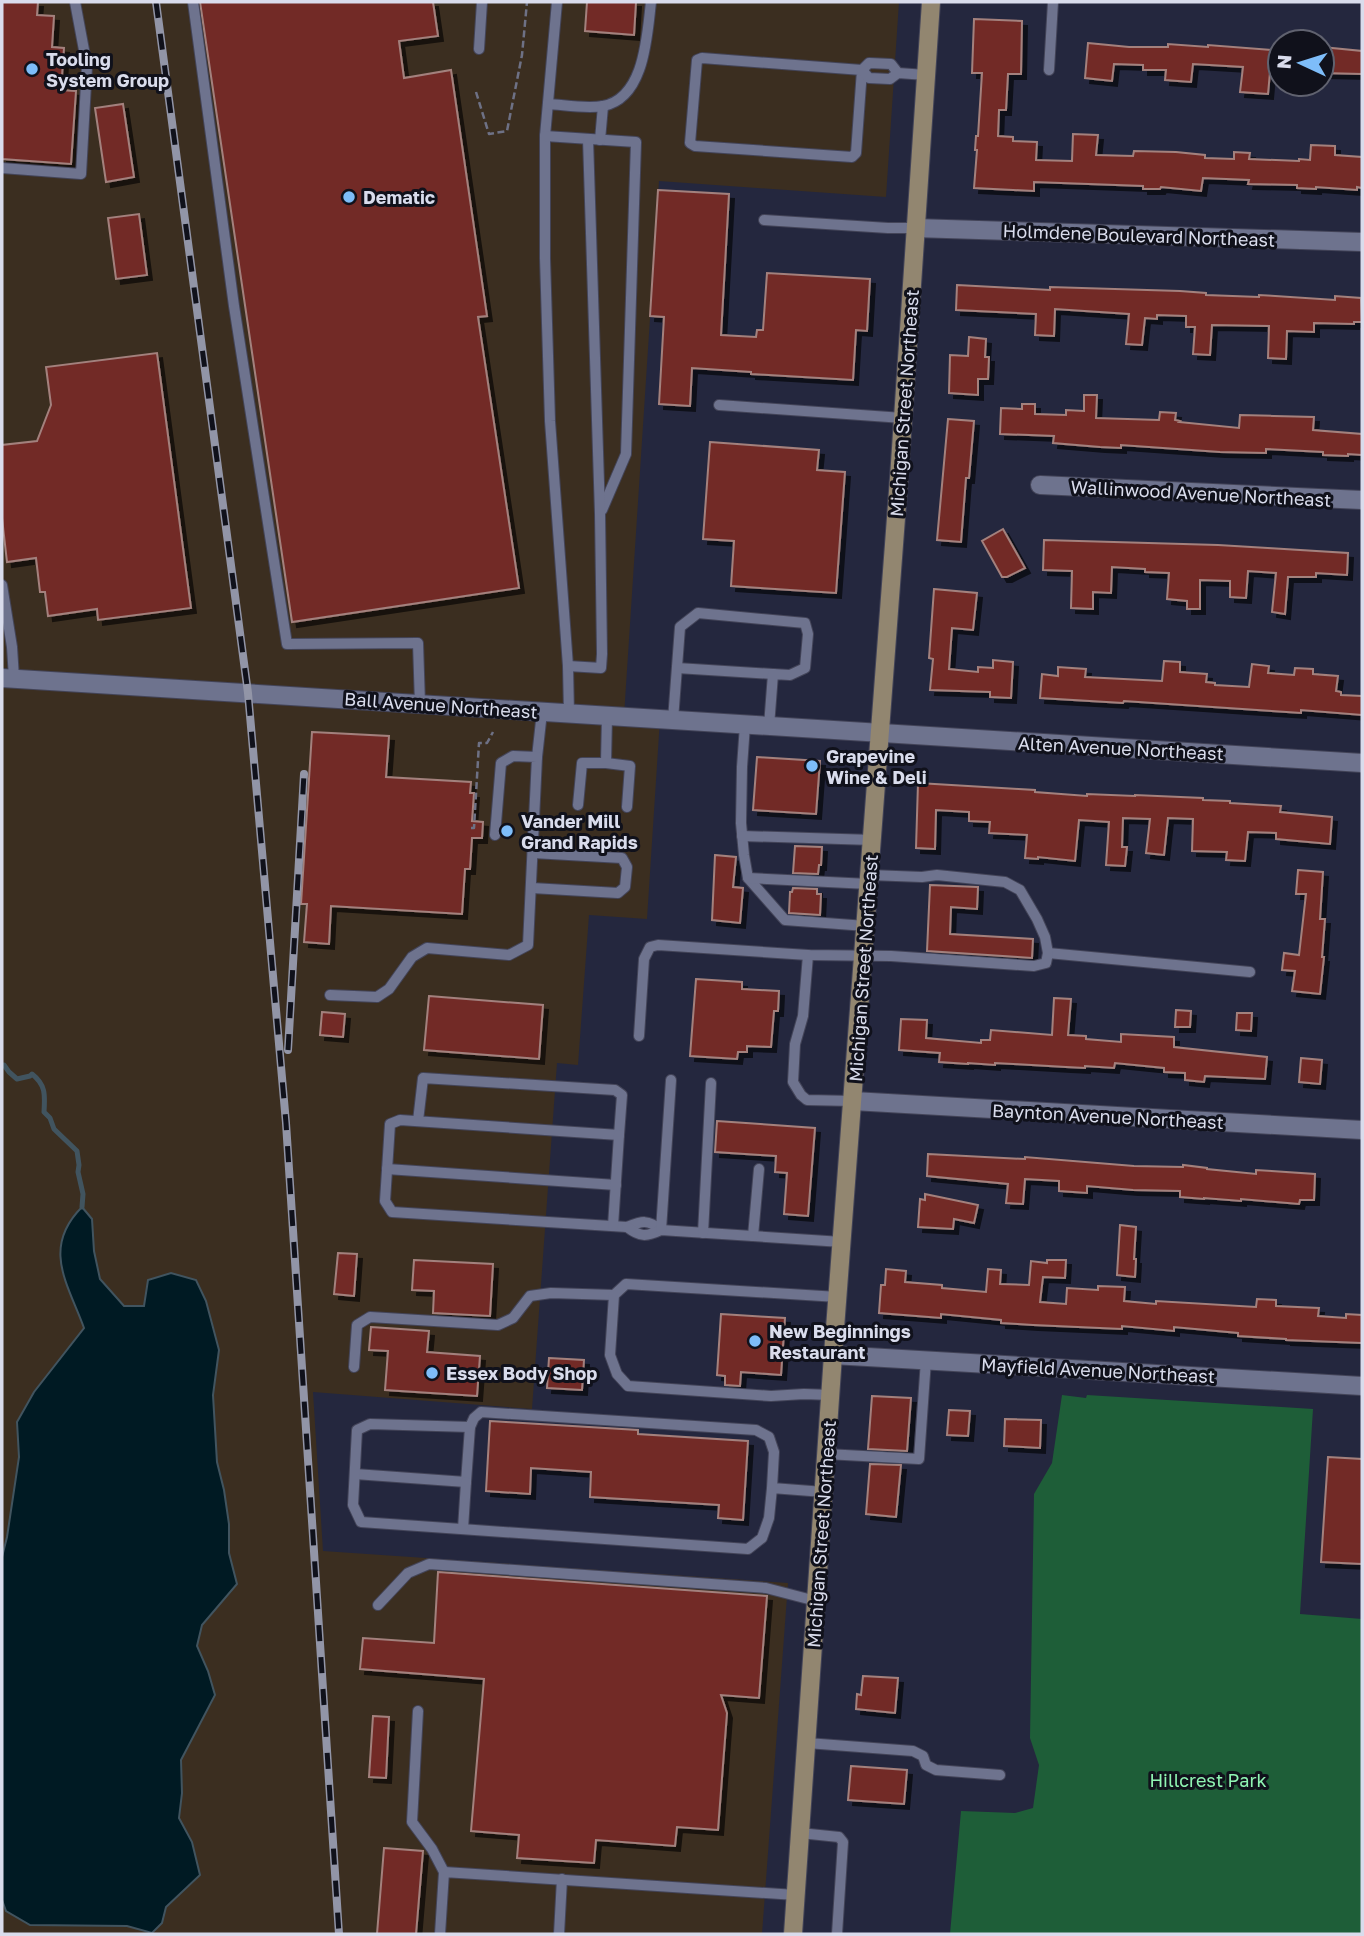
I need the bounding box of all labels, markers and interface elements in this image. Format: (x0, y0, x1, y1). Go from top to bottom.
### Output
north arrow (1266, 28, 1336, 98)
place label: Tooling System Group (46, 48, 169, 91)
text: N (1272, 54, 1296, 70)
marker: Tooling System Group (24, 61, 40, 77)
place label: Dematic (363, 186, 435, 208)
marker: Dematic (341, 189, 357, 205)
street label: Holmdene Boulevard Northeast (1002, 219, 1276, 251)
street label: Michigan Street Northeast (885, 288, 923, 518)
street label: Wallinwood Avenue Northeast (1070, 475, 1332, 511)
street label: Ball Avenue Northeast (344, 687, 538, 723)
street label: Alten Avenue Northeast (1018, 732, 1224, 764)
place label: Grapevine Wine & Deli (826, 745, 927, 788)
marker: Grapevine Wine & Deli (804, 758, 820, 774)
place label: Vander Mill Grand Rapids (521, 810, 638, 853)
marker: Vander Mill Grand Rapids (499, 823, 515, 839)
street label: Michigan Street Northeast (844, 853, 882, 1083)
street label: Baynton Avenue Northeast (992, 1099, 1224, 1133)
place label: New Beginnings Restaurant (769, 1320, 911, 1363)
marker: New Beginnings Restaurant (747, 1333, 763, 1349)
street label: Mayfield Avenue Northeast (980, 1353, 1216, 1387)
place label: Essex Body Shop (446, 1362, 597, 1384)
marker: Essex Body Shop (424, 1365, 440, 1381)
street label: Michigan Street Northeast (802, 1419, 840, 1649)
park label: Hillcrest Park (1149, 1769, 1267, 1791)

